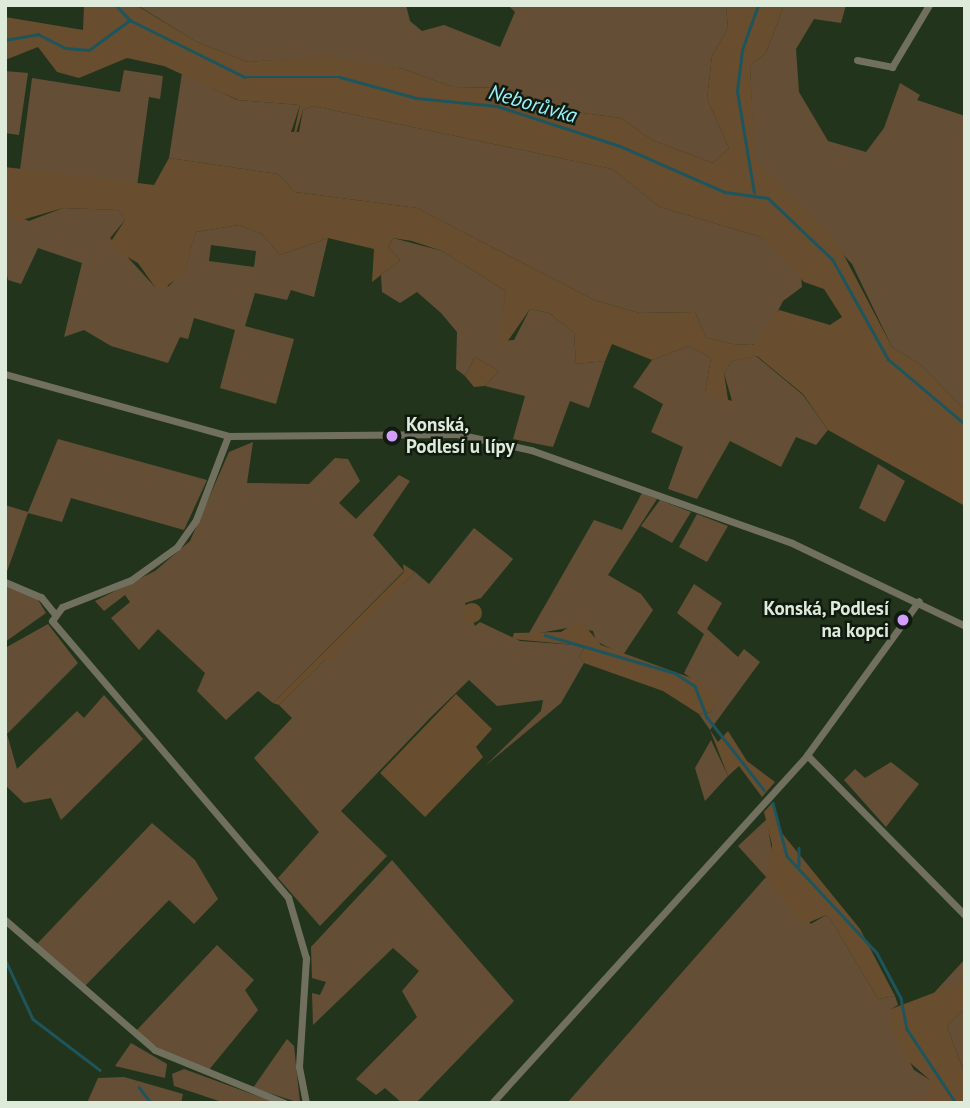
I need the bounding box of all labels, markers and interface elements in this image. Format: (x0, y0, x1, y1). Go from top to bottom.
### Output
water label: Neborůvka (486, 79, 580, 129)
place label: Konská, Podlesí u lípy (406, 414, 515, 458)
marker: Konská, Podlesí u lípy (384, 428, 400, 444)
place label: Konská, Podlesí na kopci (762, 598, 889, 642)
marker: Konská, Podlesí na kopci (895, 612, 911, 628)

